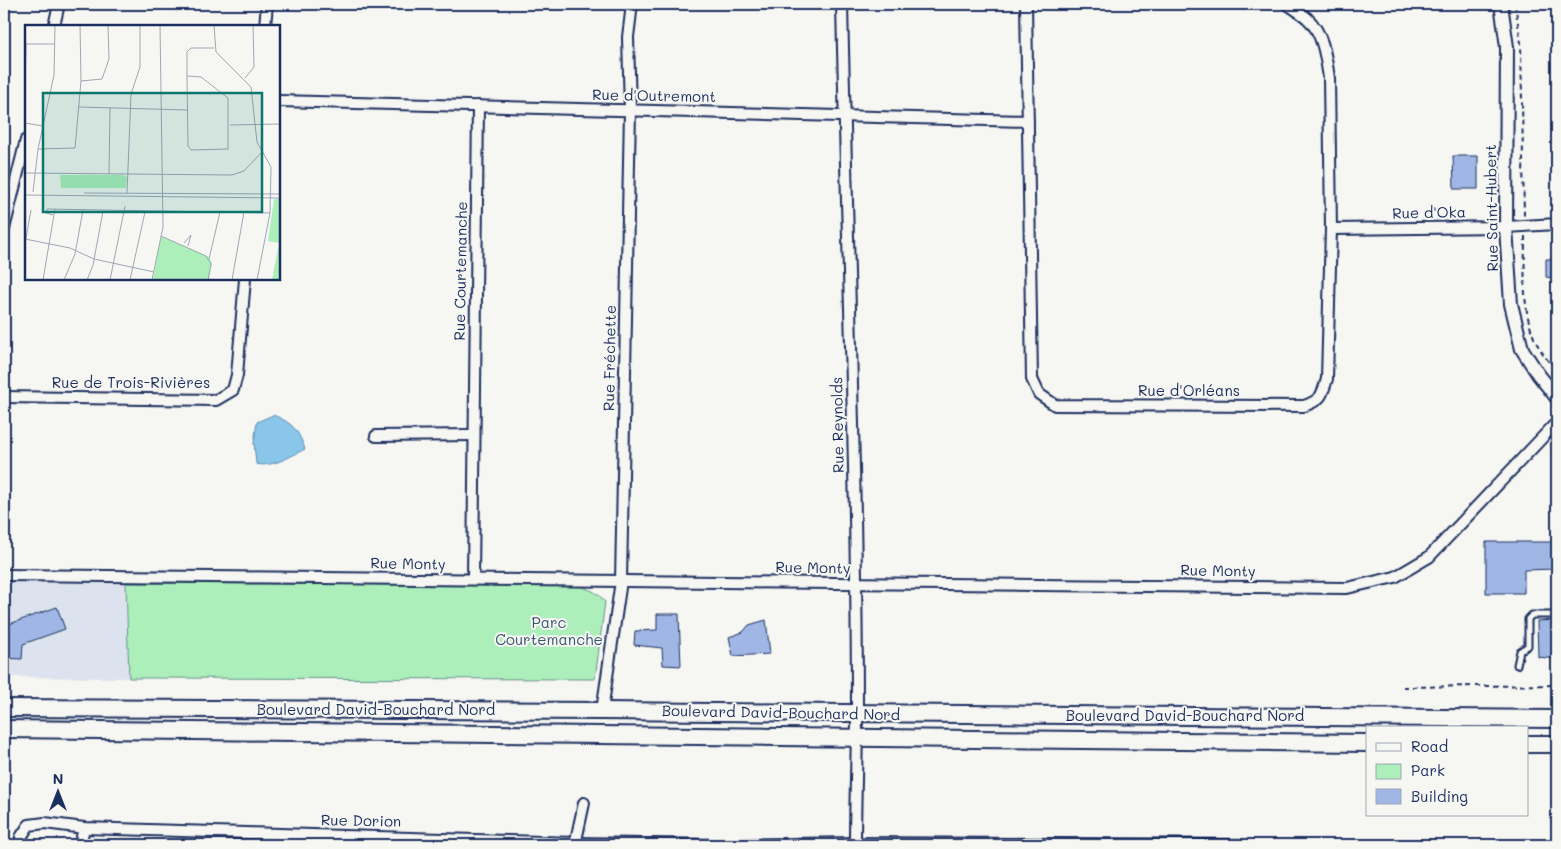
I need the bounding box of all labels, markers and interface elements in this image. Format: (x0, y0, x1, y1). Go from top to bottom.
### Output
inset map (25, 25, 280, 280)
street label: Rue d'Outremont (592, 84, 716, 106)
street label: Rue Saint-Hubert (1480, 144, 1502, 272)
street label: Rue Courtemanche (449, 201, 471, 341)
street label: Rue d'Oka (1392, 201, 1466, 223)
street label: Rue Fréchette (598, 305, 620, 411)
street label: Rue de Trois-Rivières (52, 372, 210, 392)
street label: Rue Reynolds (826, 377, 848, 473)
street label: Rue d'Orléans (1138, 380, 1240, 400)
street label: Rue Monty (370, 552, 446, 574)
street label: Rue Monty (775, 556, 851, 578)
street label: Rue Monty (1180, 559, 1256, 581)
park label: Parc Courtemanche (495, 612, 603, 649)
street label: Boulevard David-Bouchard Nord (257, 699, 495, 719)
street label: Boulevard David-Bouchard Nord (662, 700, 900, 724)
street label: Boulevard David-Bouchard Nord (1066, 705, 1304, 725)
legend (1366, 726, 1528, 816)
text: Road (1411, 736, 1448, 756)
text: Park (1411, 760, 1445, 780)
north arrow (32, 766, 82, 816)
text: N (53, 769, 63, 788)
text: Building (1411, 786, 1468, 806)
street label: Rue Dorion (321, 809, 401, 831)

